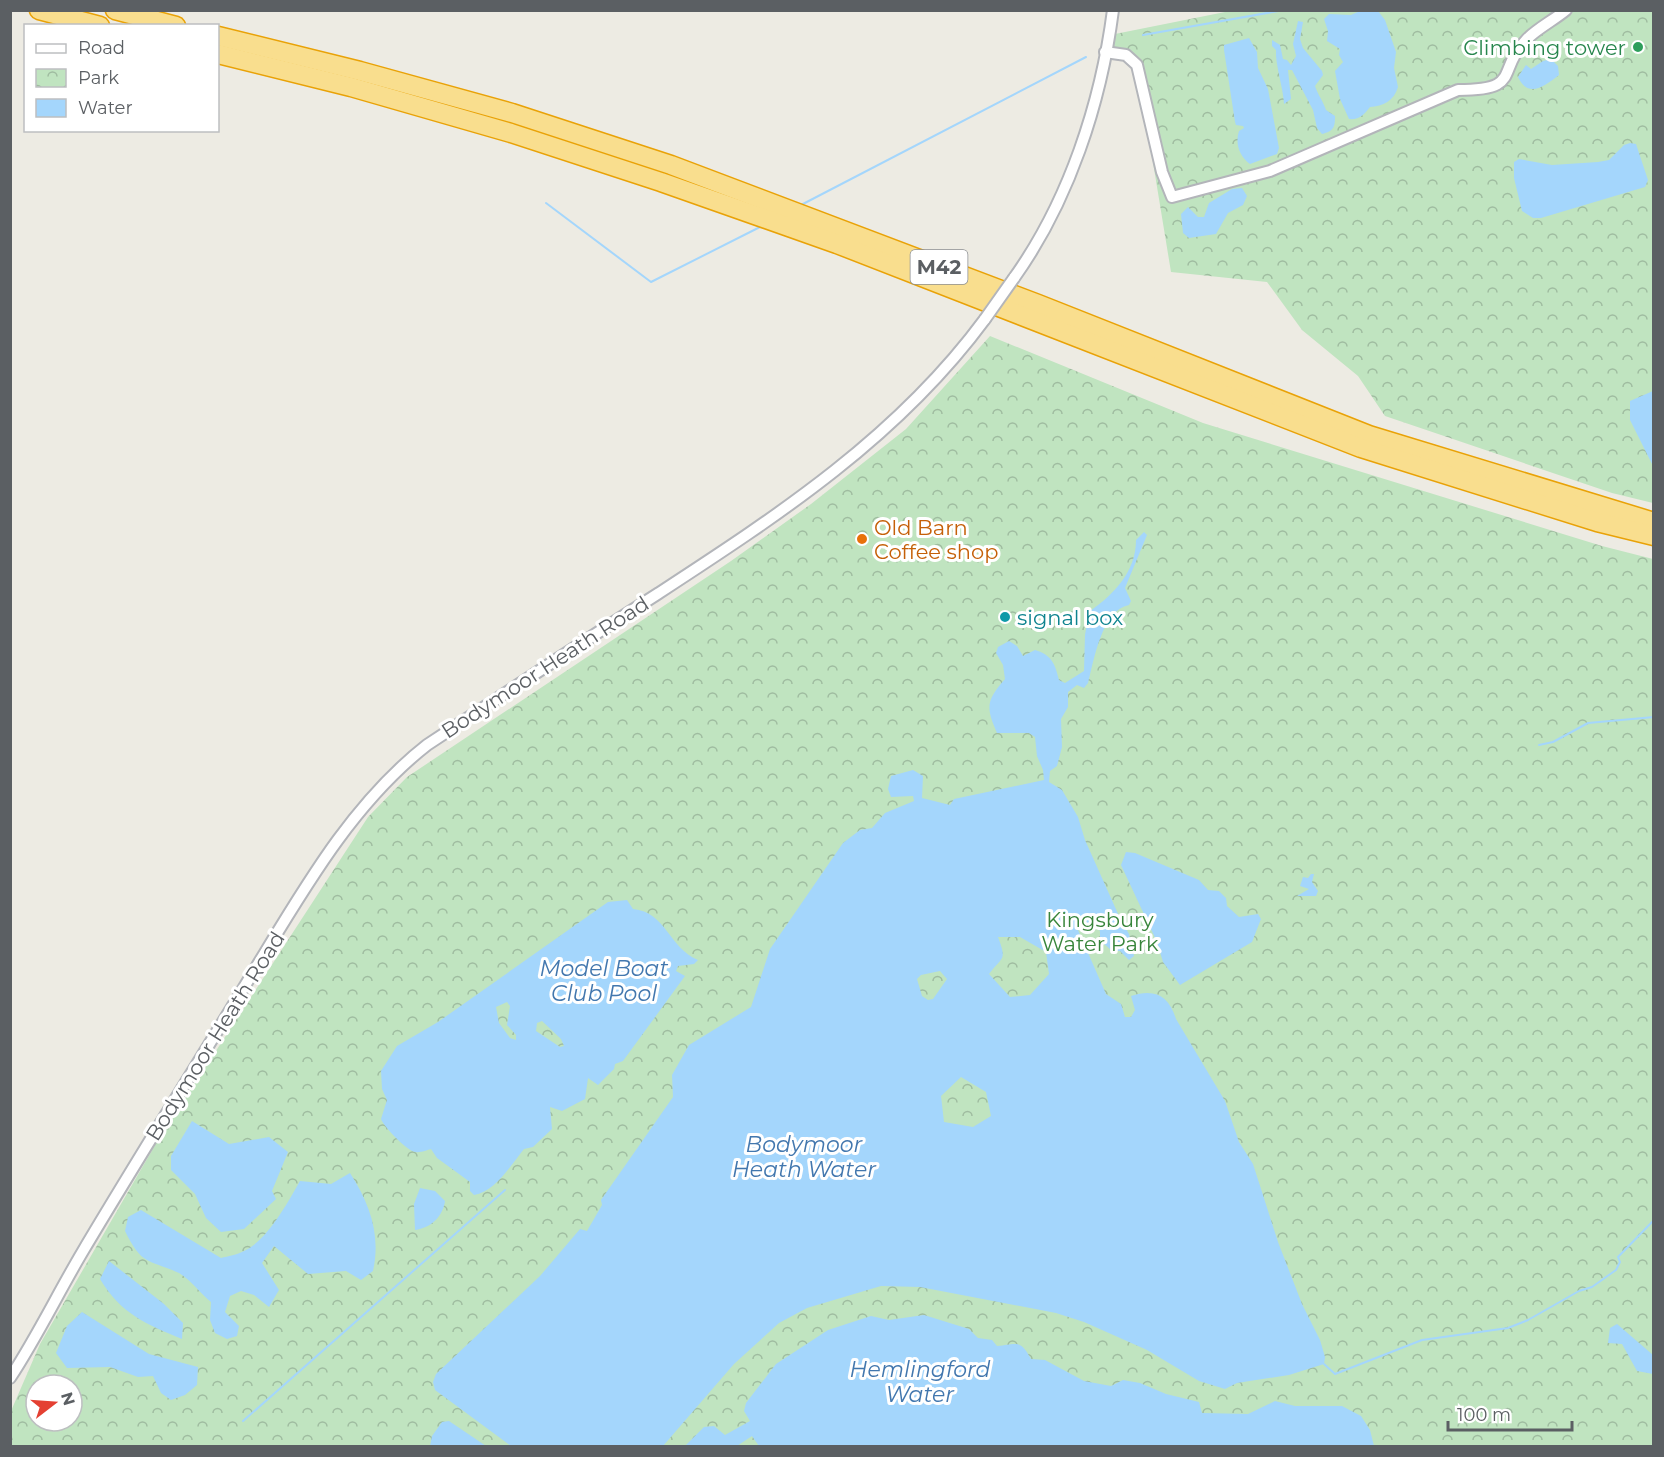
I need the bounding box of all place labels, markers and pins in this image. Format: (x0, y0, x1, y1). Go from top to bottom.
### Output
place label: Climbing tower (1463, 35, 1626, 60)
marker: Climbing tower (1631, 40, 1645, 54)
place label: Old Barn Coffee shop (874, 515, 998, 564)
marker: Old Barn Coffee shop (855, 532, 869, 546)
place label: signal box (1017, 605, 1123, 630)
marker: signal box (998, 610, 1012, 624)

